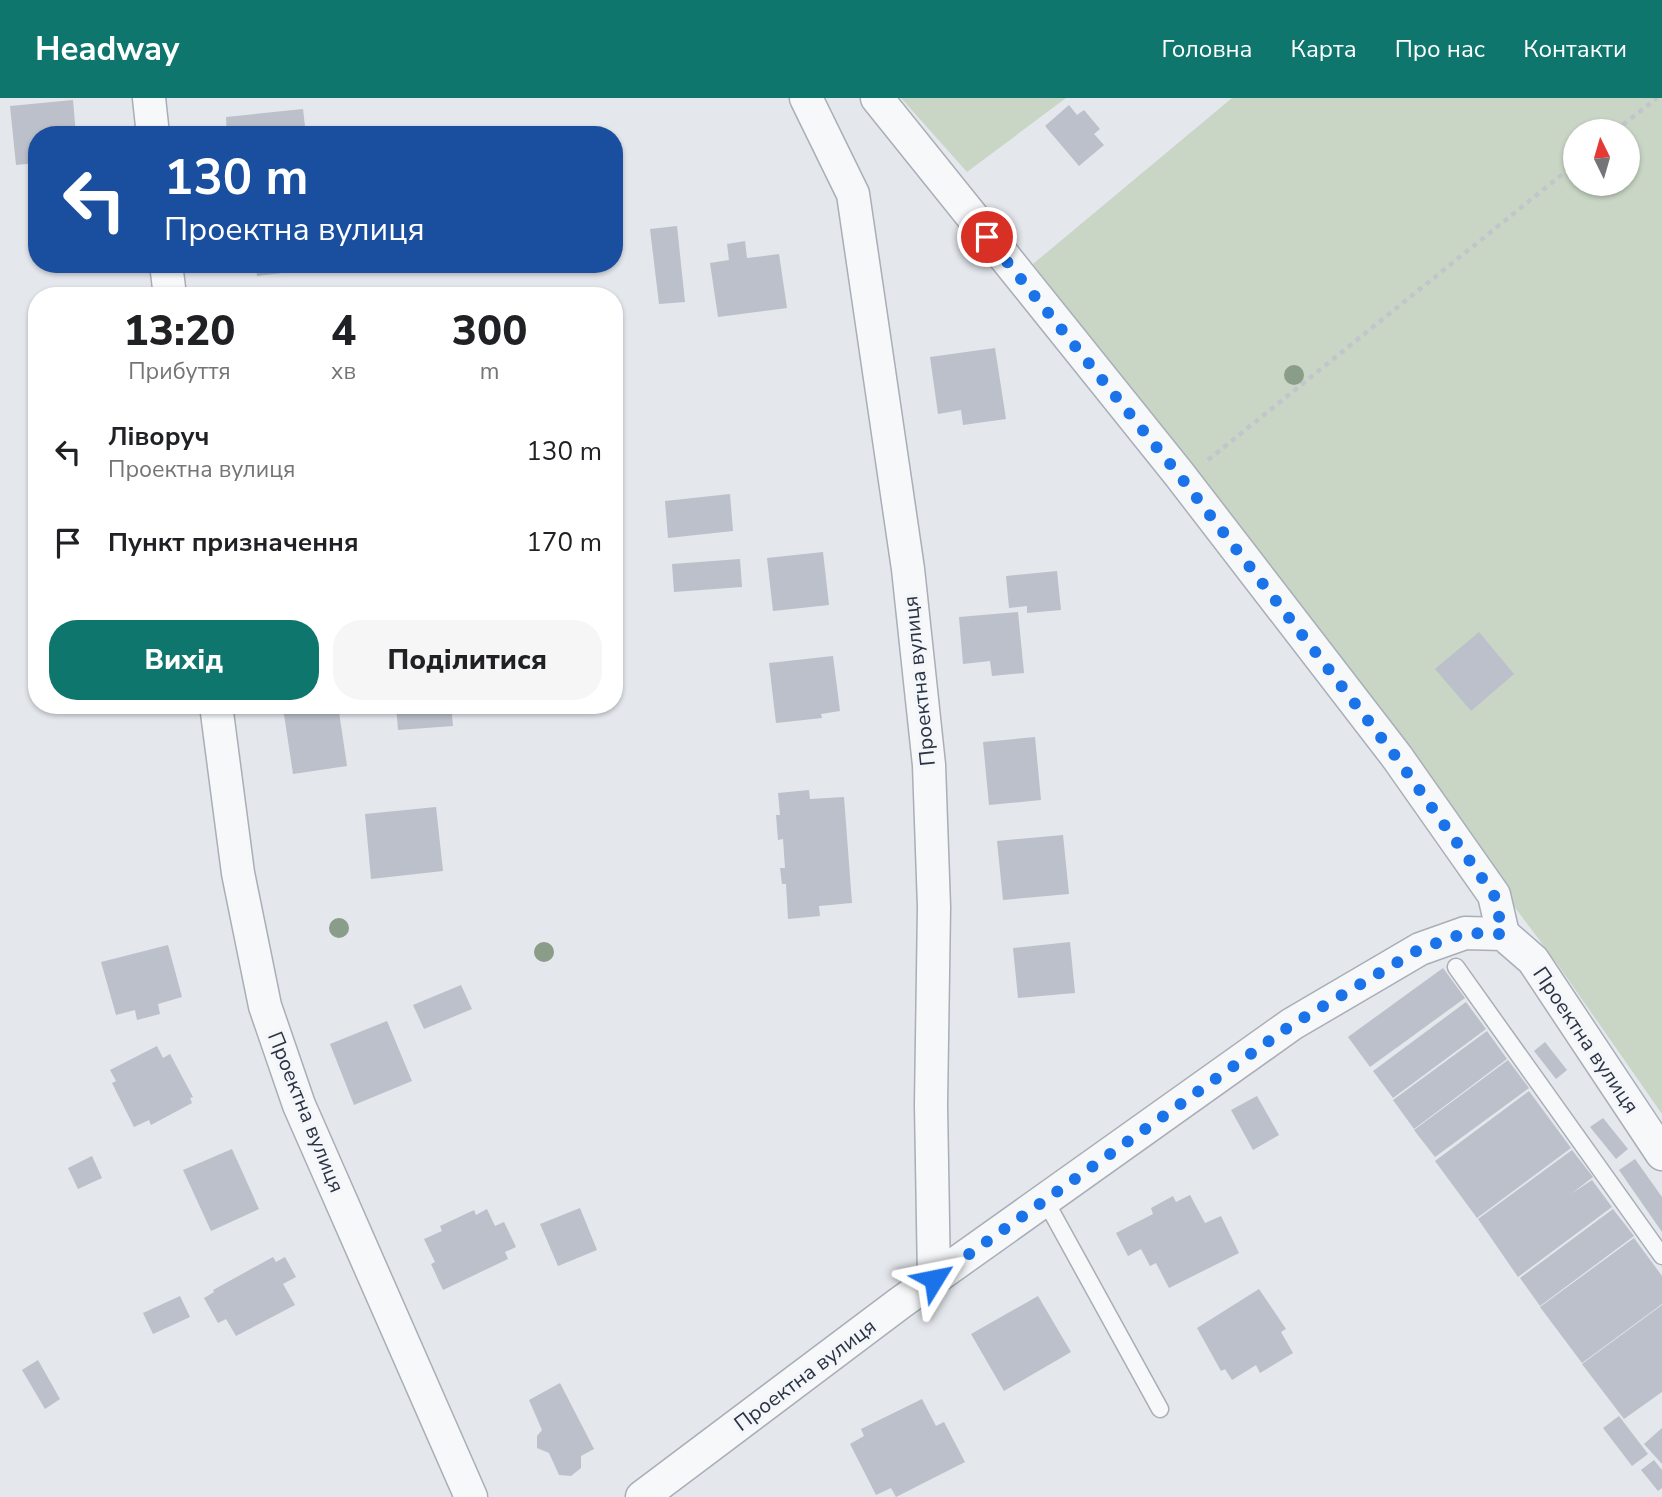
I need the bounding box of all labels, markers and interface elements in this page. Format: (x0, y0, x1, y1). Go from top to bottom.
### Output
text: Headway (35, 27, 179, 72)
text: Головна (1162, 33, 1253, 65)
text: Карта (1291, 33, 1357, 65)
text: Про нас (1395, 33, 1485, 65)
text: Контакти (1523, 33, 1627, 65)
north arrow (1563, 119, 1640, 196)
map controls (1563, 119, 1640, 196)
text: 130 m (164, 144, 308, 211)
icon: left (49, 154, 140, 245)
pin (957, 207, 1017, 267)
text: Проектна вулиця (164, 208, 425, 251)
icon: arrive (968, 218, 1006, 256)
text: 13:20 (124, 303, 235, 360)
text: 4 (331, 303, 356, 360)
text: 300 (452, 303, 527, 360)
text: Прибуття (128, 356, 231, 387)
text: хв (331, 356, 356, 387)
text: m (480, 356, 499, 387)
text: Ліворуч (108, 419, 209, 454)
icon: left (49, 433, 87, 471)
text: 130 m (526, 434, 602, 469)
text: Проектна вулиця (108, 454, 295, 485)
icon: arrive (49, 524, 87, 562)
text: Пункт призначення (108, 525, 359, 560)
text: 170 m (526, 525, 602, 560)
street label: Проектна вулиця (896, 594, 942, 768)
button: Вихід (49, 620, 319, 700)
button: Поділитися (333, 620, 602, 700)
street label: Проектна вулиця (1527, 961, 1645, 1119)
street label: Проектна вулиця (261, 1027, 351, 1197)
position arrow (897, 1242, 971, 1316)
street label: Проектна вулиця (728, 1312, 882, 1438)

